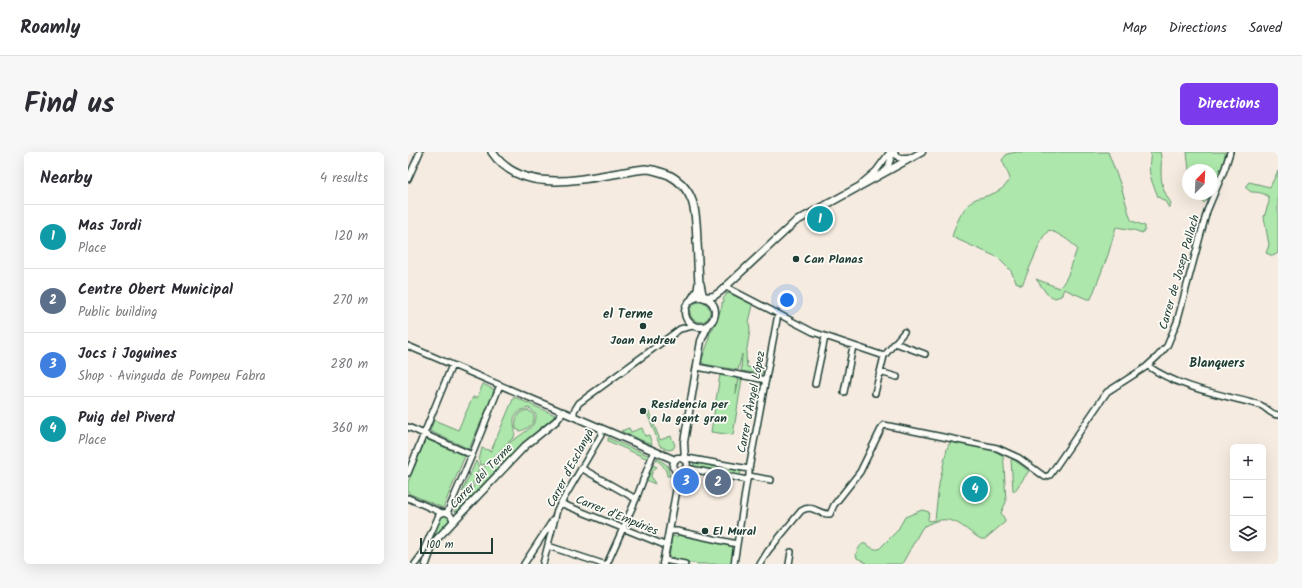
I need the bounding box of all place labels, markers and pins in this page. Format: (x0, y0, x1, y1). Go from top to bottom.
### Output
pin: 1 (807, 204, 833, 234)
place label: Can Planas (804, 250, 863, 269)
marker: Can Planas (791, 254, 801, 264)
marker: Joan Andreu (638, 321, 648, 331)
place label: Joan Andreu (610, 331, 676, 350)
place label: Residencia per a la gent gran (651, 395, 729, 428)
marker: Residencia per a la gent gran (638, 406, 648, 416)
pin: 3 (673, 466, 699, 496)
pin: 2 (705, 467, 731, 497)
pin: 4 (962, 474, 988, 504)
place label: El Mural (713, 522, 757, 541)
marker: El Mural (700, 526, 710, 536)

